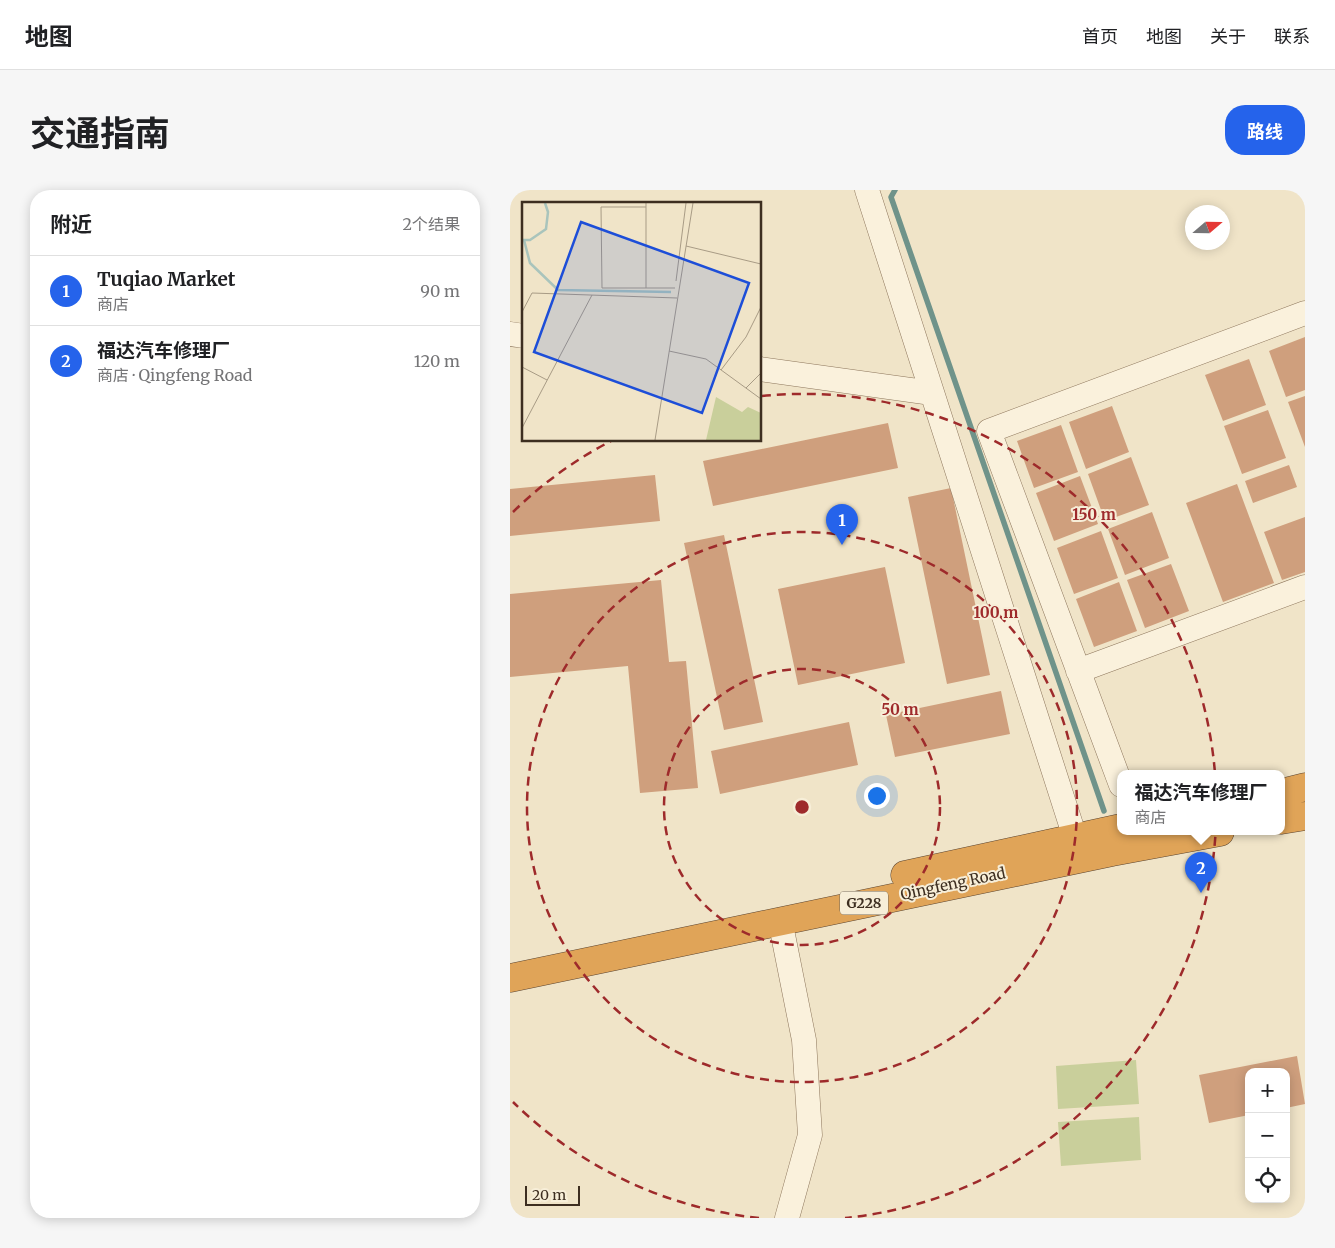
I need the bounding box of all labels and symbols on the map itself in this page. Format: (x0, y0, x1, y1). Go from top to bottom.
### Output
inset map (522, 202, 761, 441)
north arrow (1185, 205, 1230, 250)
pin: 1 (826, 504, 858, 545)
text: 150 m (1072, 505, 1116, 524)
text: 100 m (974, 603, 1018, 622)
text: 50 m (881, 700, 919, 719)
your location (864, 783, 890, 809)
centre of rings (793, 798, 811, 816)
pin: 2 (1185, 852, 1217, 893)
street label: Qingfeng Road (899, 863, 1007, 904)
road number: G228 (840, 891, 888, 914)
scale bar (525, 1183, 580, 1206)

